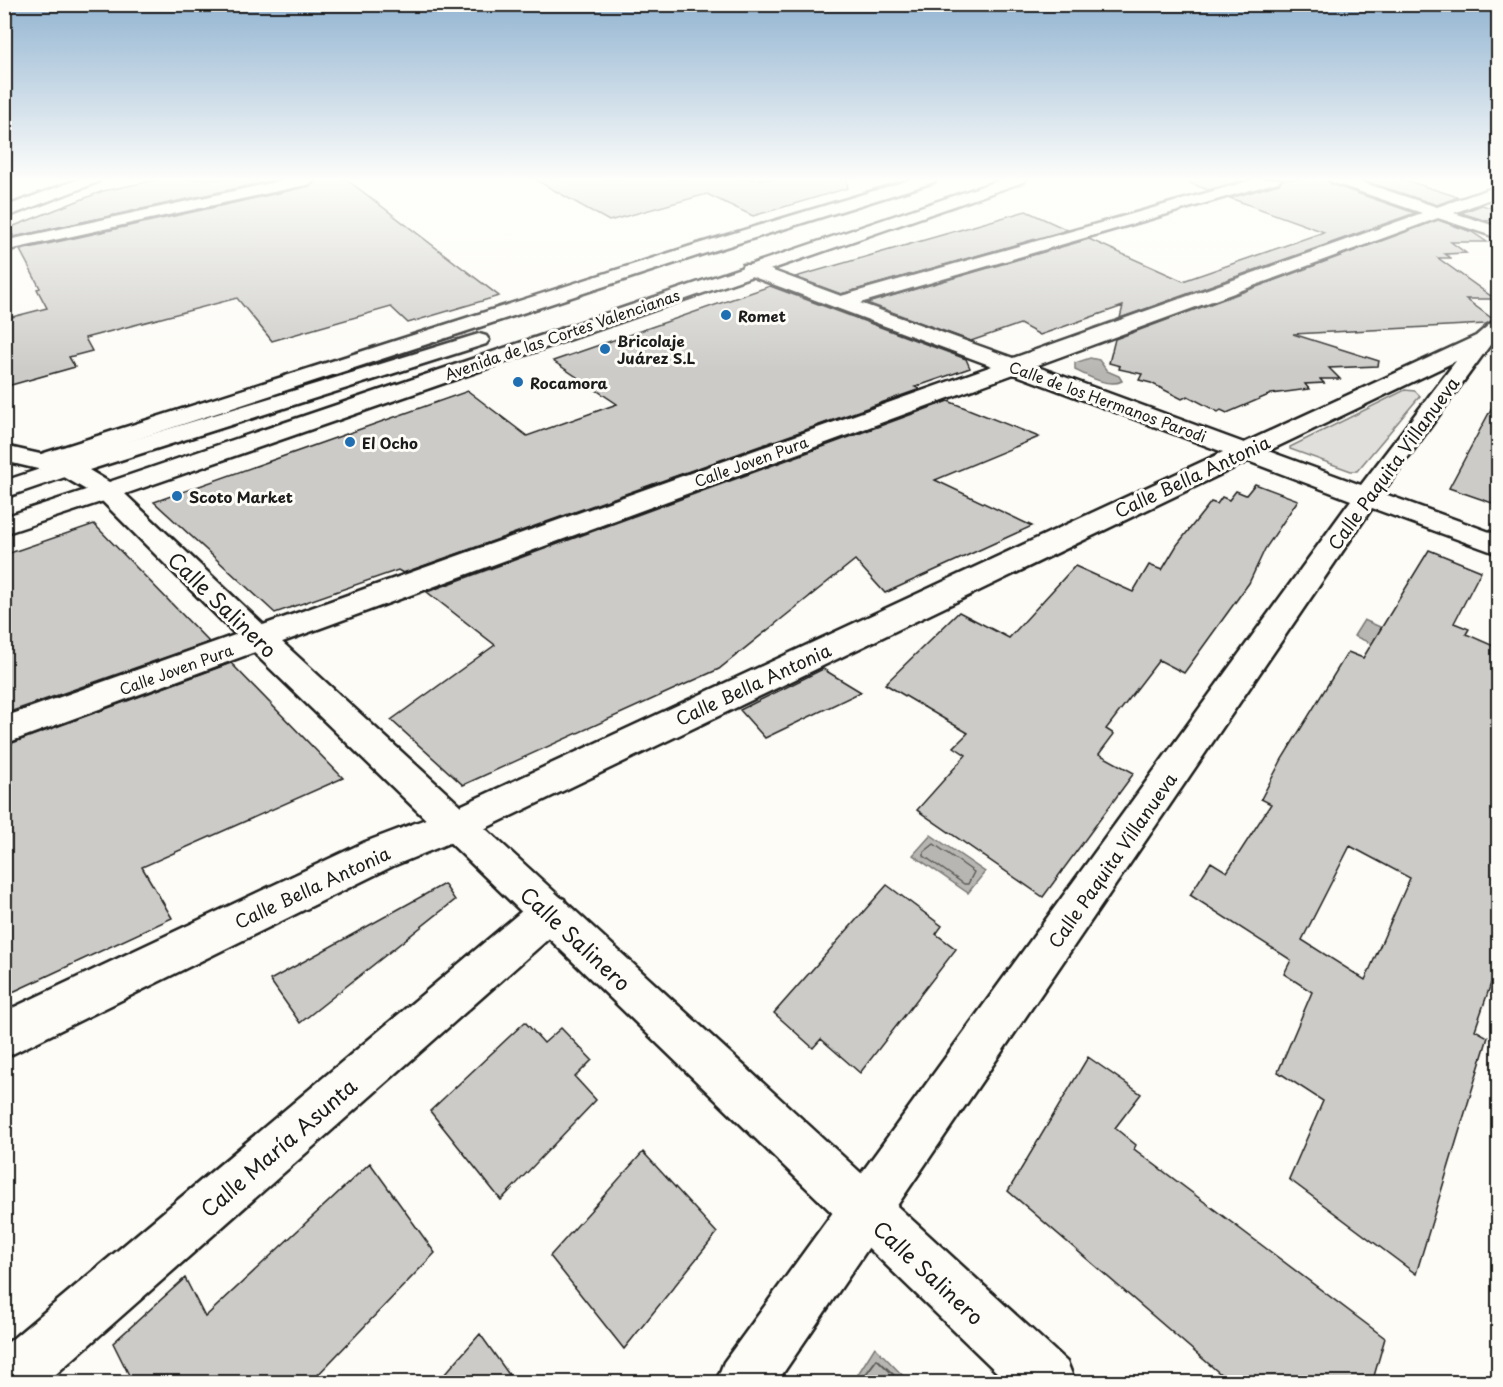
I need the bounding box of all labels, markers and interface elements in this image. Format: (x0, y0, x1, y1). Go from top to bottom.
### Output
street label: Avenida de las Cortes Valencianas (441, 283, 683, 385)
place label: Romet (738, 304, 786, 327)
marker: Romet (719, 308, 733, 322)
place label: Bricolaje Juárez S.L (617, 329, 696, 369)
marker: Bricolaje Juárez S.L (598, 342, 612, 356)
street label: Calle de los Hermanos Parodi (1006, 355, 1210, 447)
place label: Rocamora (530, 371, 608, 394)
street label: Calle Paquita Villanueva (1321, 371, 1465, 555)
marker: Rocamora (511, 375, 525, 389)
street label: Calle Bella Antonia (1110, 428, 1274, 524)
street label: Calle Joven Pura (691, 429, 812, 492)
place label: El Ocho (362, 431, 418, 454)
marker: El Ocho (343, 435, 357, 449)
place label: Scoto Market (189, 485, 293, 508)
marker: Scoto Market (170, 489, 184, 503)
street label: Calle Salinero (161, 543, 285, 665)
street label: Calle Bella Antonia (671, 636, 835, 732)
street label: Calle Joven Pura (116, 637, 237, 700)
street label: Calle Paquita Villanueva (1041, 767, 1183, 953)
street label: Calle Bella Antonia (230, 839, 394, 935)
street label: Calle Salinero (513, 878, 639, 998)
street label: Calle María Asunta (193, 1070, 363, 1224)
street label: Calle Salinero (866, 1212, 992, 1332)

